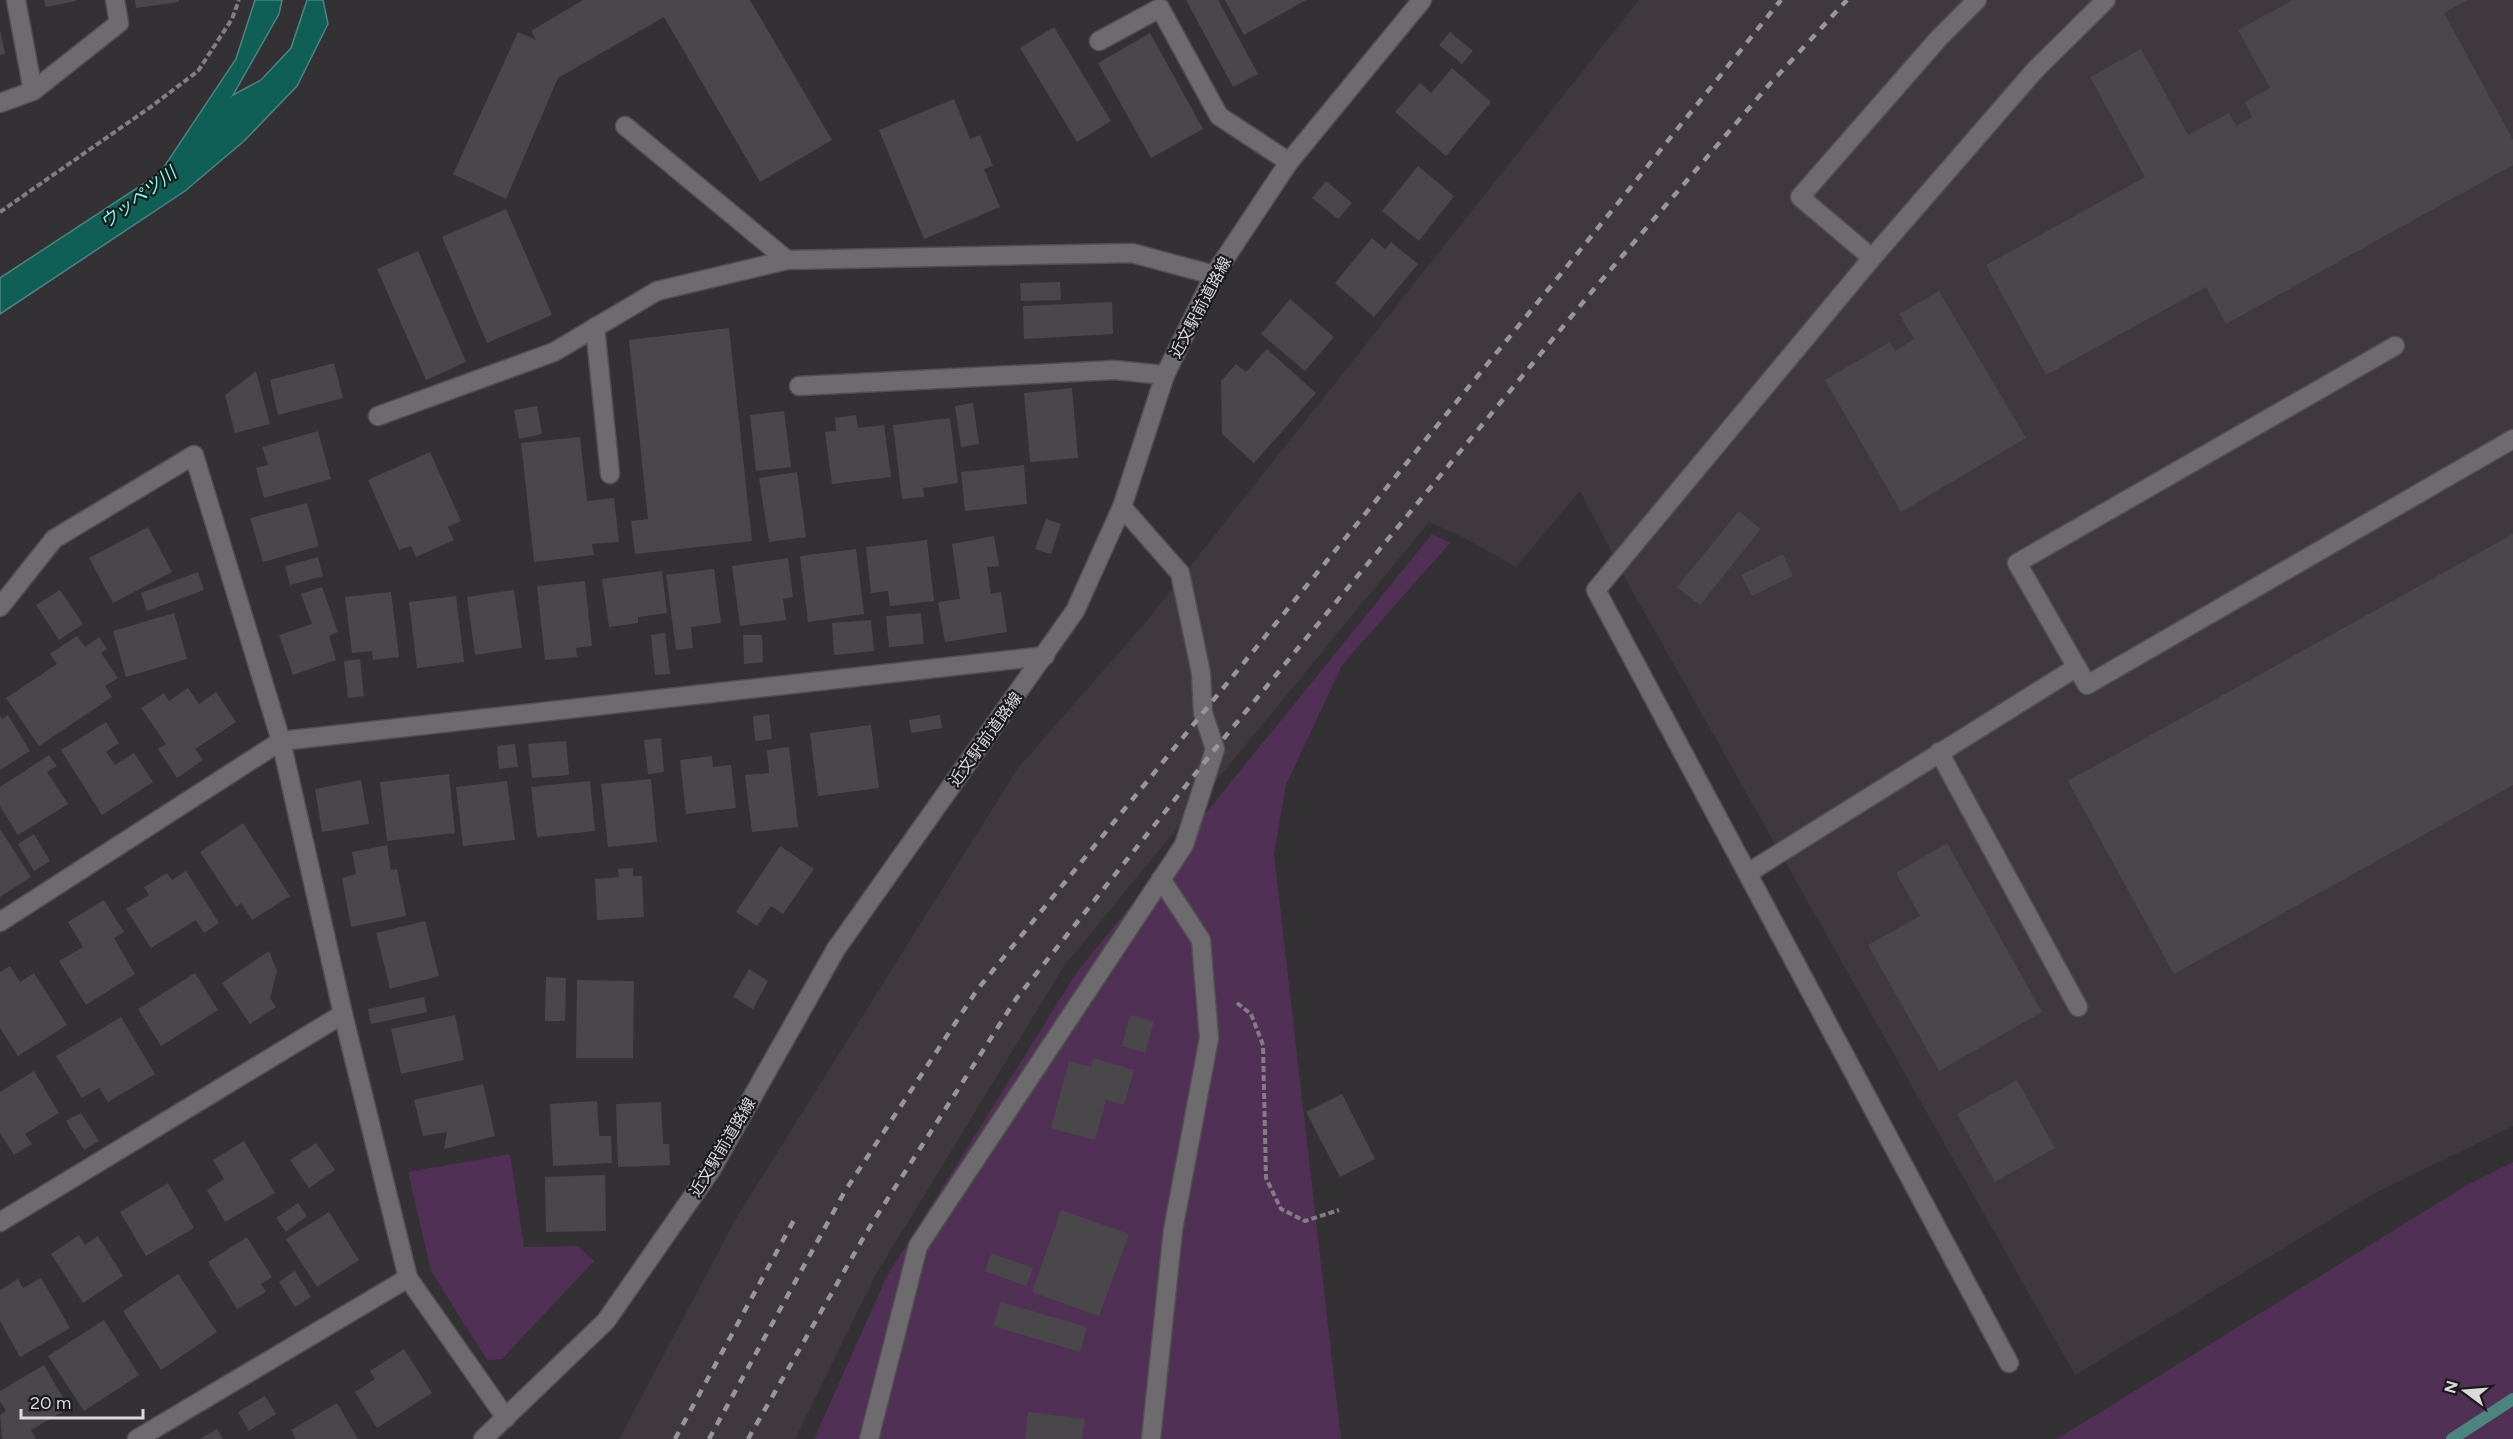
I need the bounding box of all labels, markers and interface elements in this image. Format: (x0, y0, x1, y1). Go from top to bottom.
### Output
water label: ウッペツ川 (95, 161, 182, 234)
street label: 近文駅前道路線 (1166, 253, 1235, 361)
street label: 近文駅前道路線 (945, 688, 1026, 790)
street label: 近文駅前道路線 (685, 1094, 759, 1200)
north arrow (2435, 1361, 2495, 1421)
text: N (2440, 1378, 2462, 1396)
scale bar (21, 1382, 142, 1420)
text: 20 m (30, 1392, 71, 1414)

